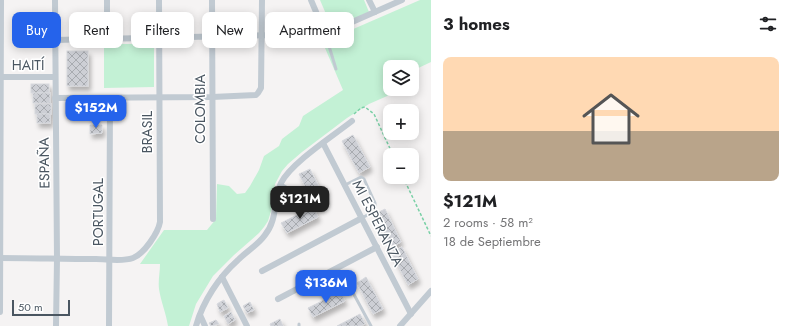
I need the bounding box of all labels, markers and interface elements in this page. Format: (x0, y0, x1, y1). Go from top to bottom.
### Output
chip: Buy (12, 12, 61, 48)
chip: Rent (69, 12, 123, 48)
chip: Filters (131, 12, 194, 48)
chip: New (202, 12, 257, 48)
chip: Apartment (265, 12, 354, 48)
text: 3 homes (443, 12, 510, 36)
icon: filters (757, 13, 779, 35)
street label: HAITÍ (12, 55, 45, 75)
map controls (383, 60, 419, 184)
button: layers (383, 60, 419, 96)
street label: COLOMBIA (190, 74, 210, 144)
icon: home (575, 83, 647, 155)
pin: $152M (68, 95, 124, 129)
text: $152M (74, 98, 118, 117)
button: + (383, 104, 419, 140)
street label: BRASIL (137, 110, 157, 153)
street label: ESPAÑA (34, 136, 54, 189)
button: − (383, 148, 419, 184)
street label: MI ESPERANZA (348, 176, 409, 270)
street label: PORTUGAL (88, 177, 108, 246)
pin: $121M (272, 186, 328, 220)
text: $121M (279, 189, 321, 208)
text: $121M (443, 189, 497, 213)
text: 2 rooms · 58 m² (443, 213, 533, 232)
text: 18 de Septiembre (443, 232, 541, 251)
pin: $136M (298, 270, 354, 304)
text: $136M (304, 273, 348, 292)
scale bar (12, 298, 70, 317)
text: 50 m (18, 299, 43, 315)

